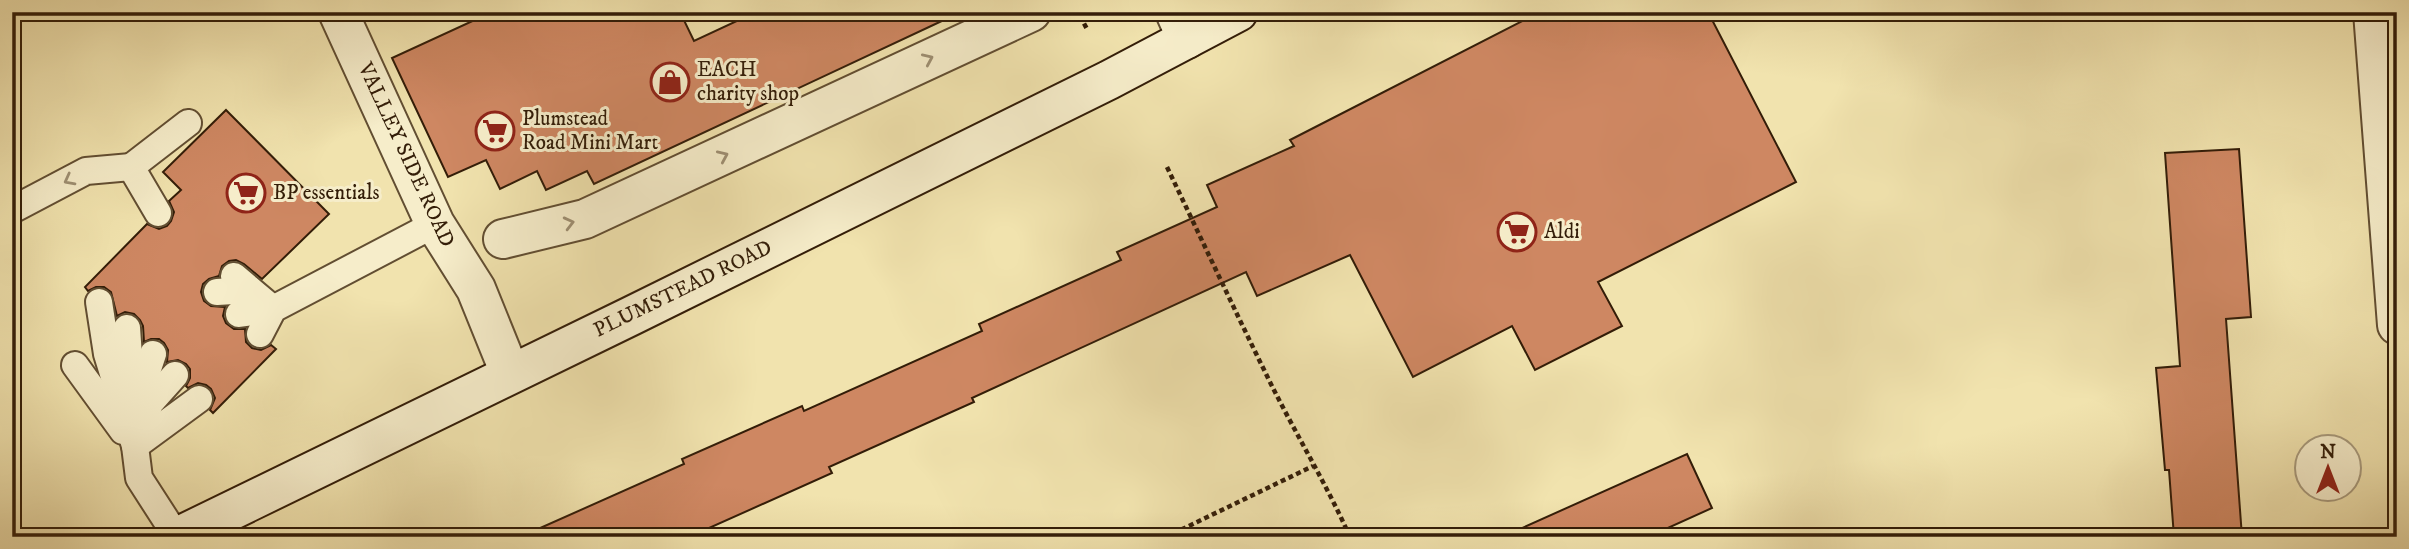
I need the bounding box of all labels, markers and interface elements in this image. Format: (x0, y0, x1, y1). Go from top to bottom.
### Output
one-way arrow (921, 53, 934, 67)
place label: EACH charity shop (697, 57, 799, 107)
street label: VALLEY SIDE ROAD (351, 58, 460, 251)
shop icon: EACH charity shop (649, 61, 691, 103)
place label: Plumstead Road Mini Mart (522, 106, 658, 156)
supermarket icon: Plumstead Road Mini Mart (474, 110, 516, 152)
one-way arrow (716, 150, 728, 164)
one-way arrow (64, 172, 76, 186)
supermarket icon: BP essentials (225, 172, 267, 214)
place label: BP essentials (273, 180, 380, 206)
supermarket icon: Aldi (1496, 211, 1538, 253)
one-way arrow (563, 217, 575, 231)
place label: Aldi (1544, 219, 1580, 245)
street label: PLUMSTEAD ROAD (590, 234, 776, 344)
north arrow (2294, 434, 2364, 504)
text: N (2320, 441, 2336, 464)

